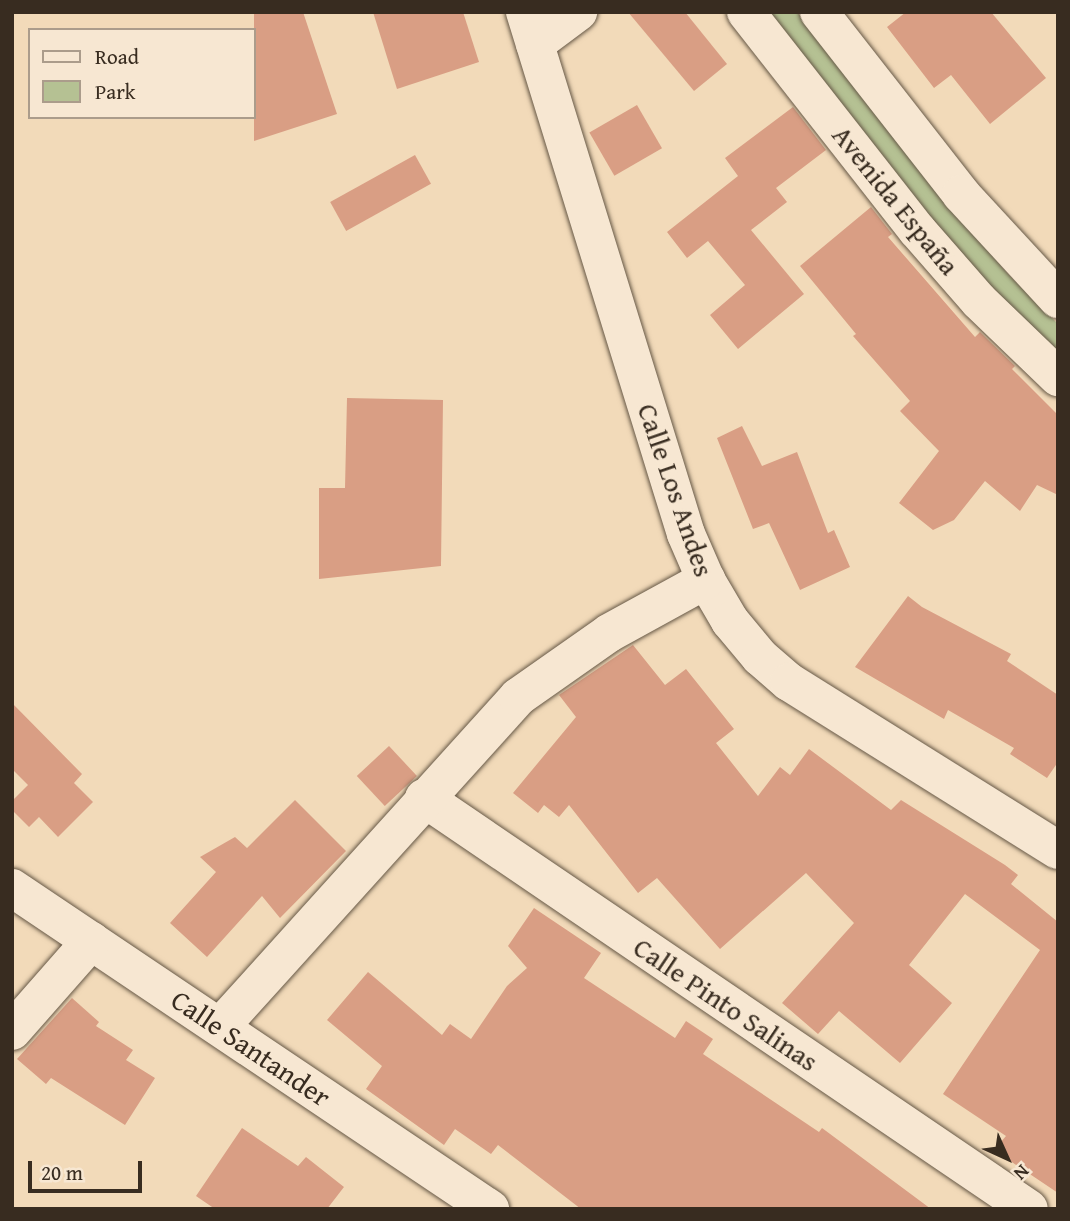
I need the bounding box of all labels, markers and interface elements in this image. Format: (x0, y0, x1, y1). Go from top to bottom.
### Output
legend (28, 28, 256, 119)
text: Road (95, 41, 139, 72)
text: Park (95, 76, 136, 107)
street label: Avenida España (826, 118, 966, 282)
street label: Calle Los Andes (631, 399, 721, 581)
street label: Calle Pinto Salinas (627, 930, 825, 1078)
street label: Calle Santander (165, 982, 337, 1114)
north arrow (972, 1123, 1042, 1193)
scale bar (32, 1148, 145, 1192)
text: 20 m (41, 1157, 83, 1188)
text: N (1007, 1158, 1036, 1187)

